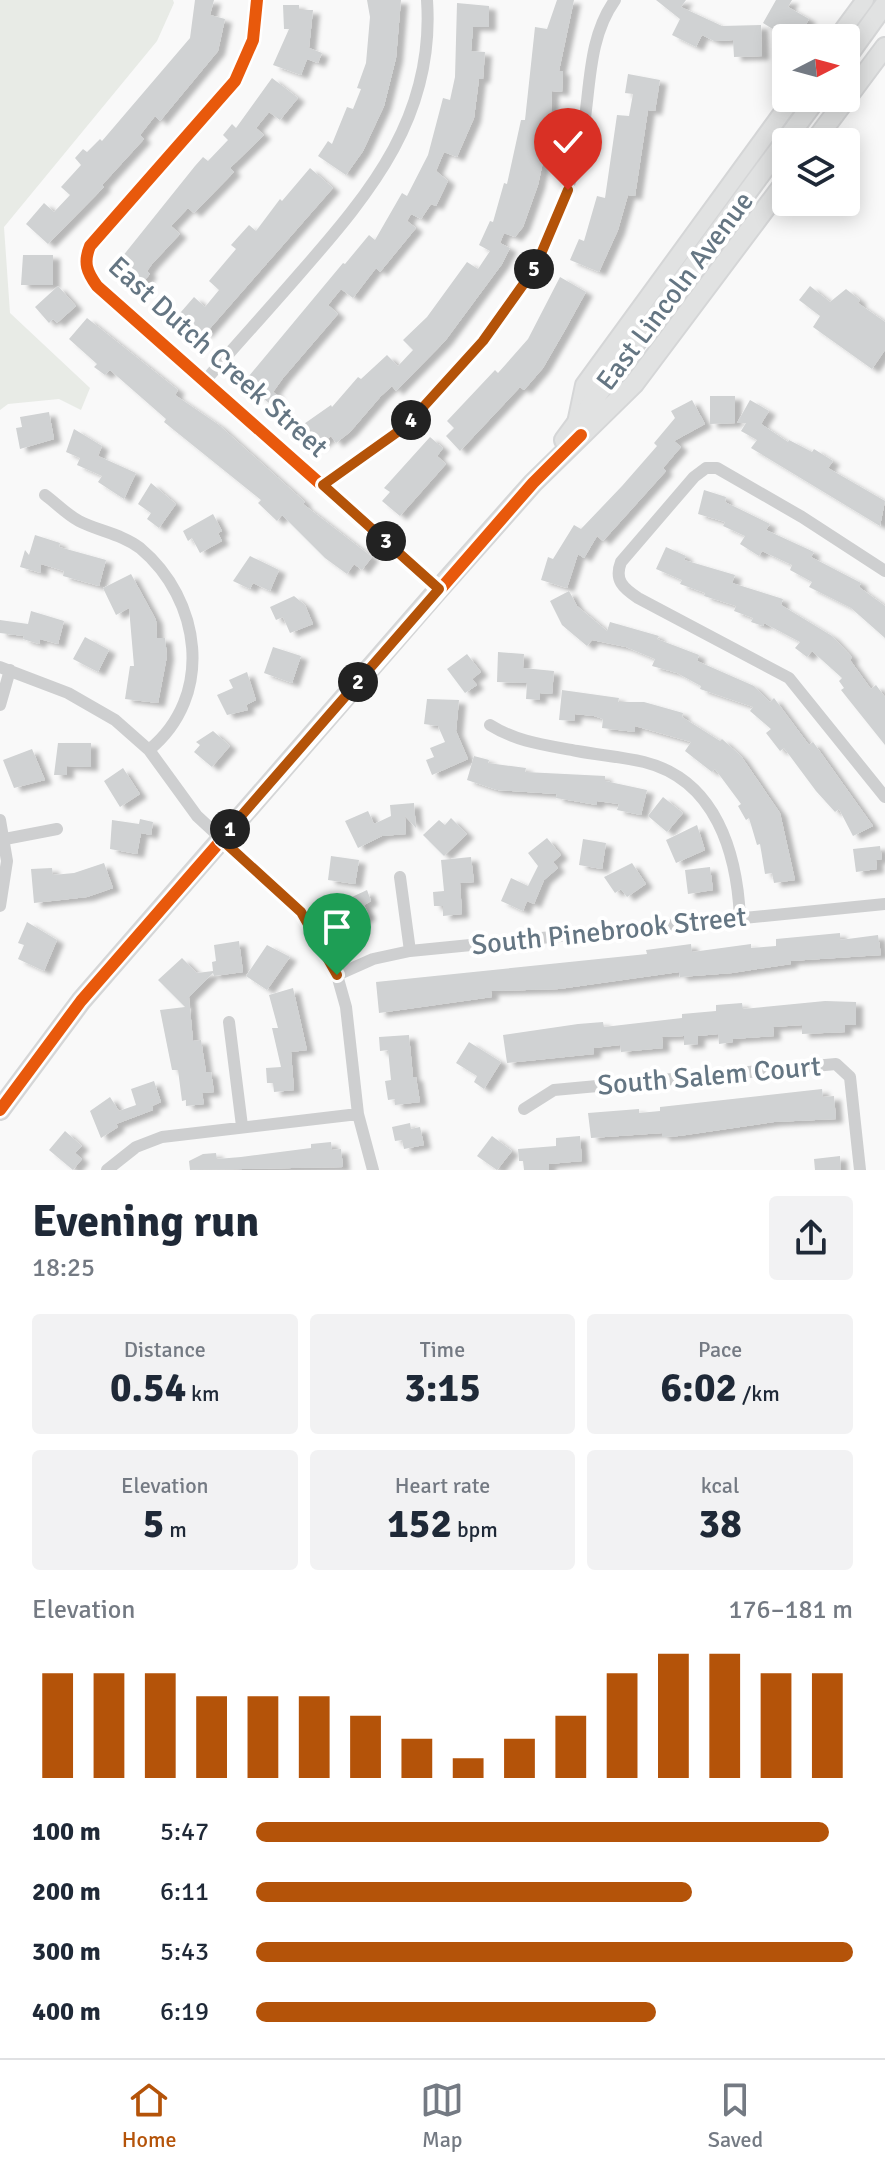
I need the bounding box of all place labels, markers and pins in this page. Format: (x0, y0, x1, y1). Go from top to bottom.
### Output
pin (534, 108, 602, 190)
pin: 5 (514, 249, 554, 289)
pin: 4 (391, 400, 431, 440)
pin: 3 (366, 521, 406, 561)
pin: 2 (338, 662, 378, 702)
pin: 1 (210, 809, 250, 849)
pin (303, 893, 371, 975)

